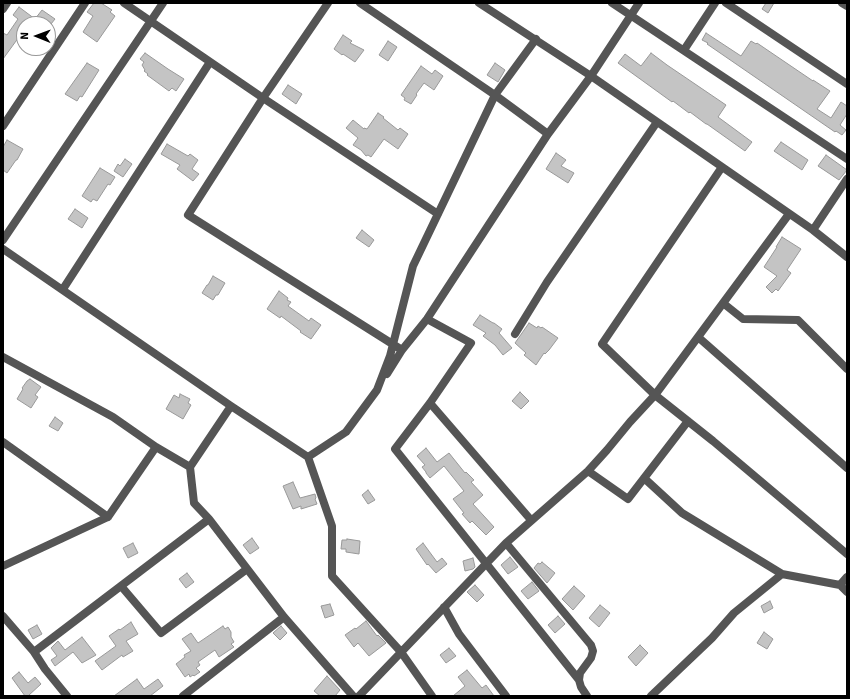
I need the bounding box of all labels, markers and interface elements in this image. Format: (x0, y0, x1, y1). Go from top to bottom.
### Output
north arrow (16, 16, 56, 56)
text: N (18, 32, 31, 40)

